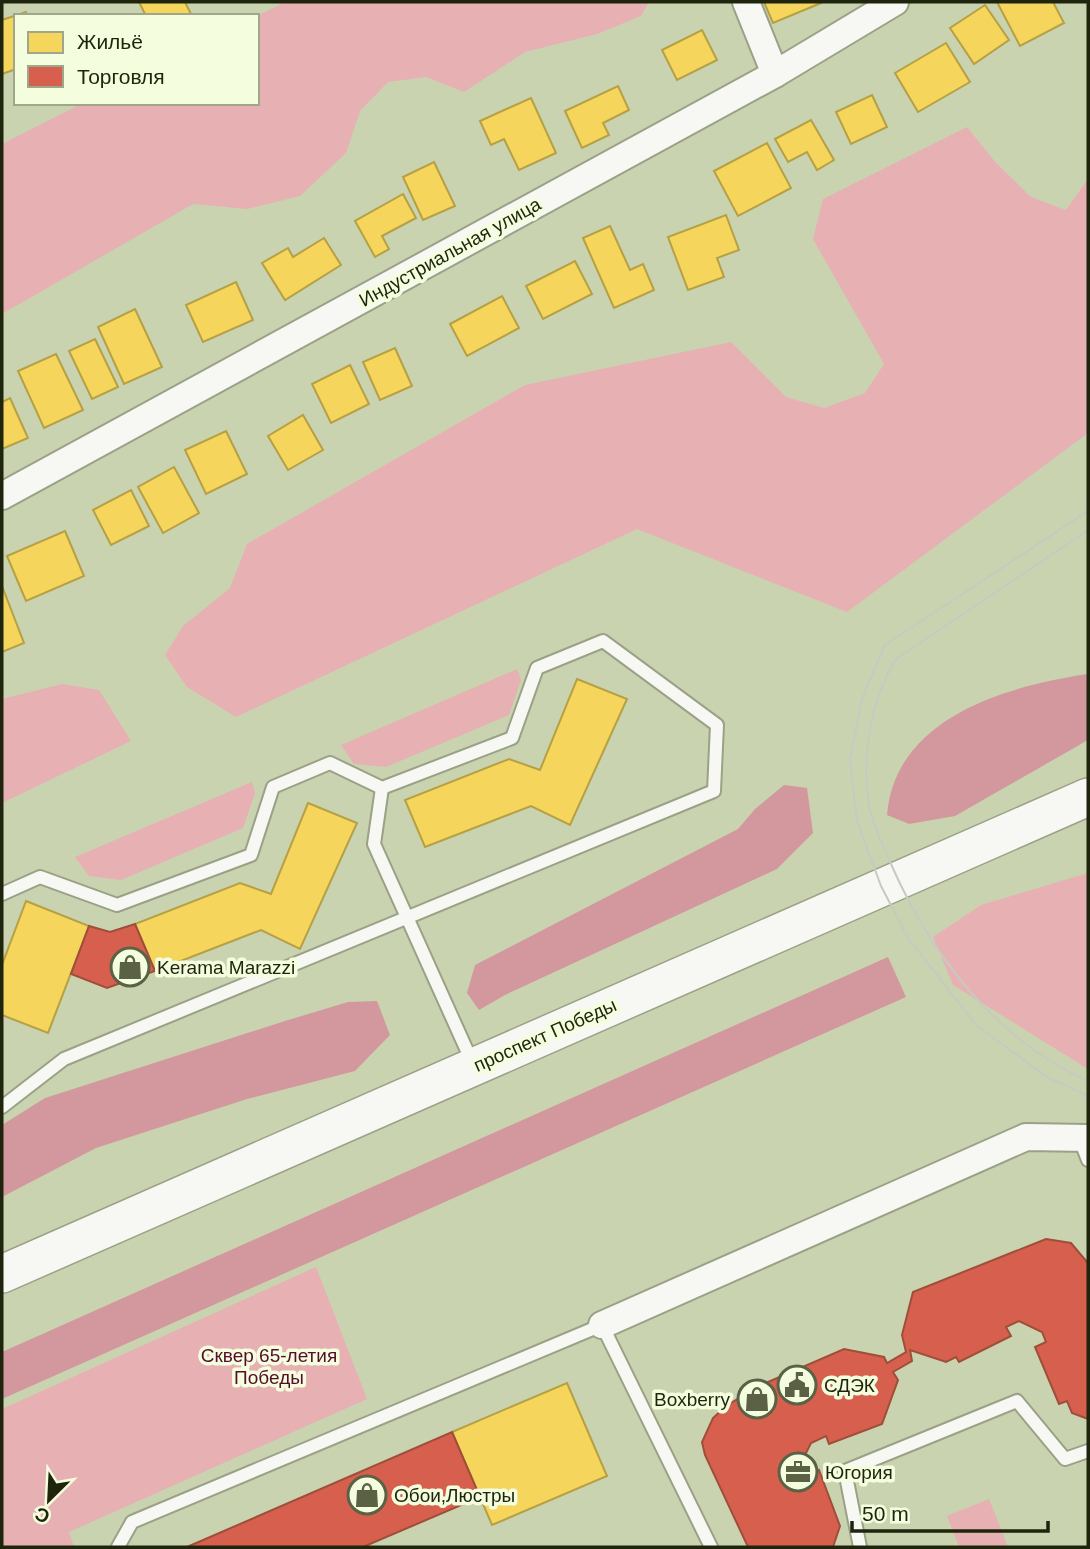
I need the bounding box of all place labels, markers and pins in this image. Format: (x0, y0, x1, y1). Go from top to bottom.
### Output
shop icon: Kerama Marazzi (109, 946, 151, 988)
place label: Kerama Marazzi (157, 957, 295, 978)
public building icon: СДЭК (776, 1364, 818, 1406)
place label: СДЭК (824, 1375, 875, 1396)
shop icon: Boxberry (736, 1378, 778, 1420)
place label: Boxberry (654, 1389, 730, 1410)
office icon: Югория (777, 1451, 819, 1493)
place label: Югория (825, 1462, 893, 1483)
shop icon: Обои,Люстры (346, 1474, 388, 1516)
place label: Обои,Люстры (394, 1485, 515, 1506)

